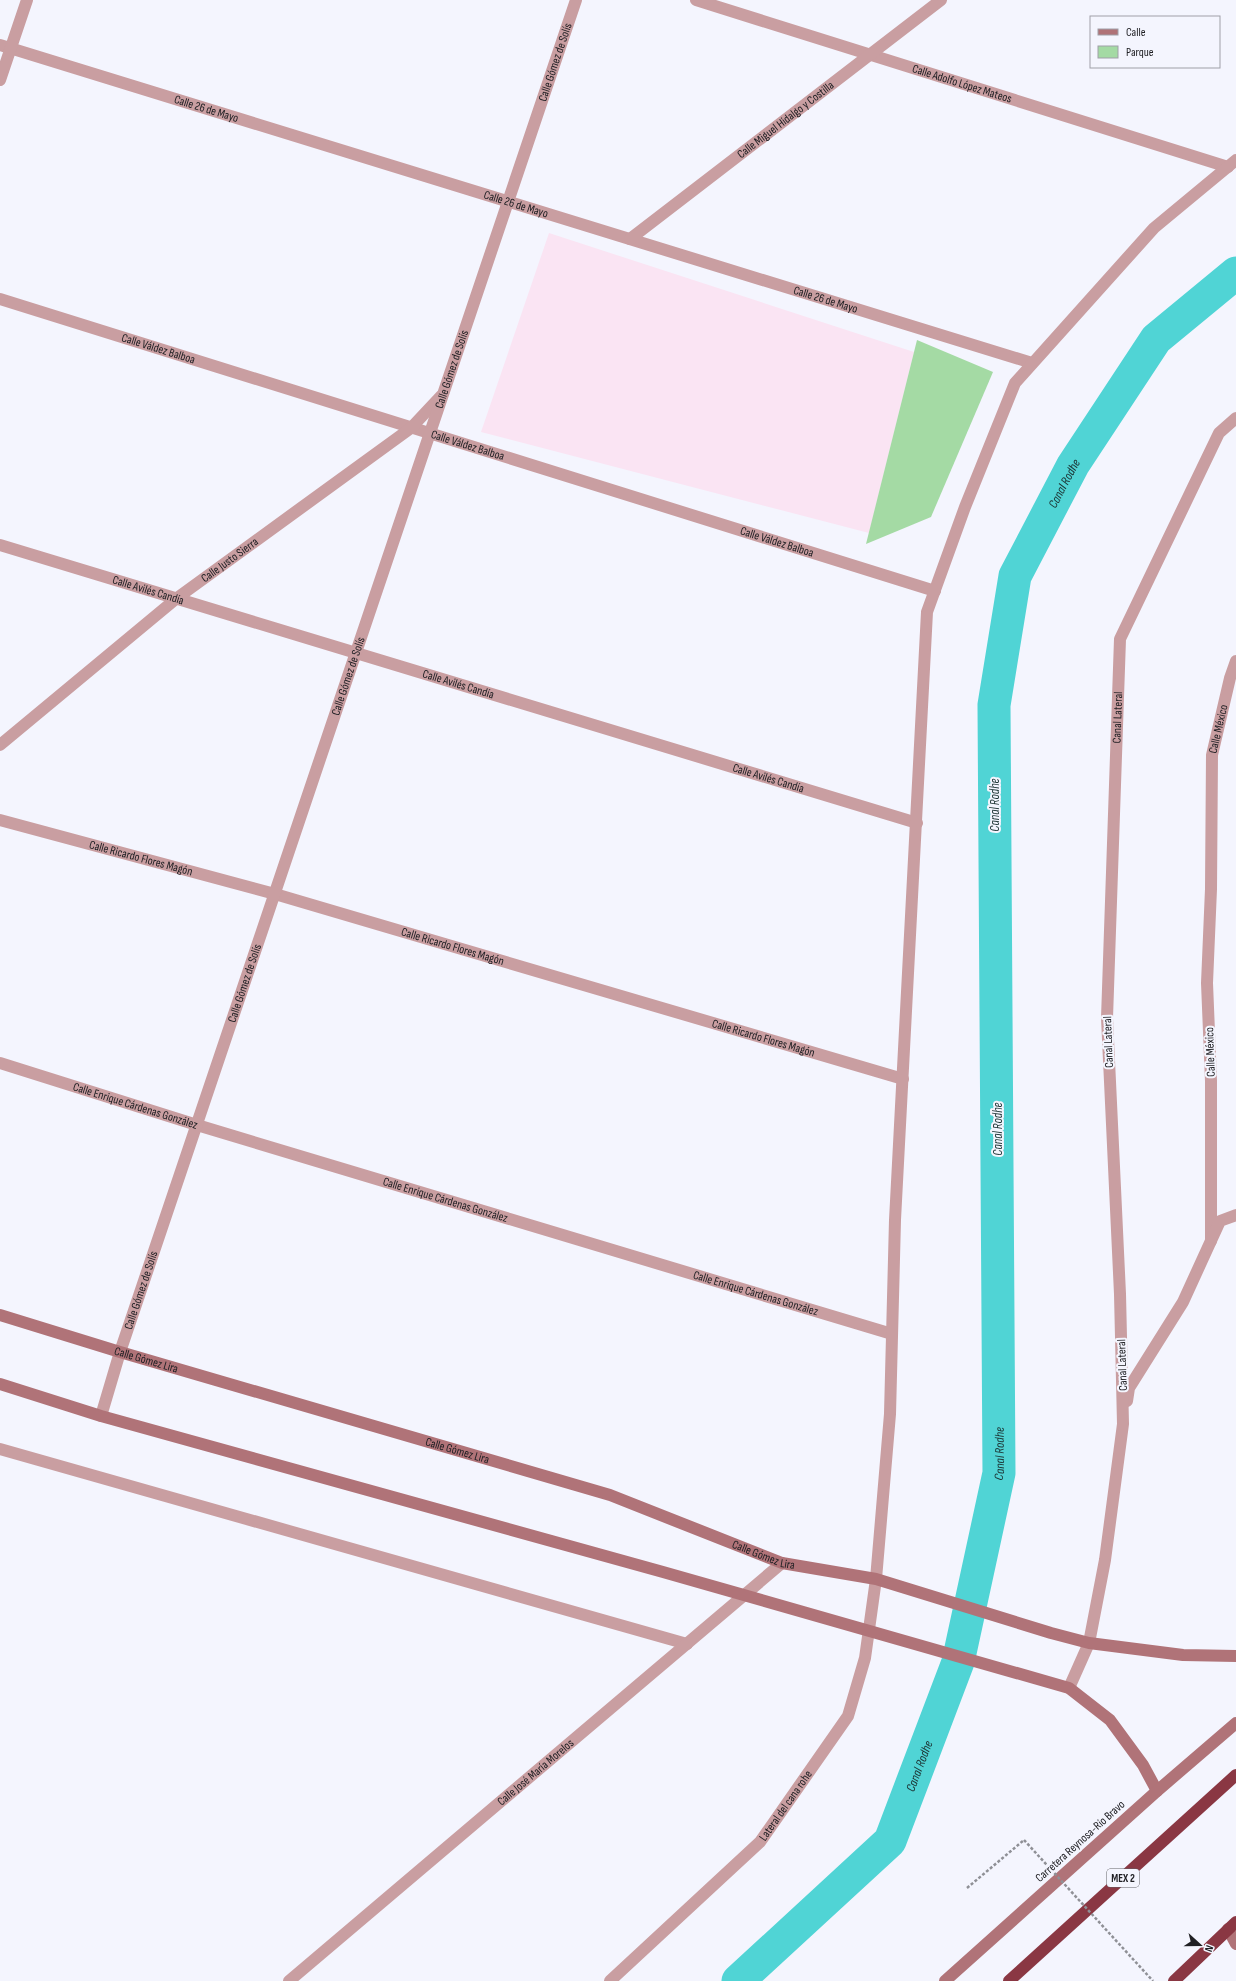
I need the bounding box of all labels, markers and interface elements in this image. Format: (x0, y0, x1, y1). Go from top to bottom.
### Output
legend (1090, 16, 1220, 68)
street label: Calle Gómez de Solís (535, 21, 576, 104)
text: Calle (1126, 25, 1146, 40)
text: Parque (1126, 45, 1154, 60)
street label: Calle Adolfo López Mateos (910, 61, 1014, 107)
street label: Calle Miguel Hidalgo y Costilla (734, 78, 837, 162)
street label: Calle 26 de Mayo (172, 92, 240, 126)
street label: Calle 26 de Mayo (482, 188, 550, 221)
street label: Calle 26 de Mayo (792, 283, 860, 317)
street label: Calle Gómez de Solís (432, 328, 472, 411)
street label: Calle Váldez Balboa (120, 330, 197, 368)
street label: Calle Váldez Balboa (429, 427, 507, 464)
water label: Canal Rodhe (1045, 456, 1084, 511)
street label: Calle Váldez Balboa (738, 524, 816, 561)
street label: Calle Justo Sierra (198, 534, 262, 586)
street label: Calle Avilés Candía (111, 573, 186, 608)
street label: Calle Gómez de Solís (328, 635, 369, 718)
street label: Calle Avilés Candía (421, 667, 496, 702)
street label: Canal Lateral (1109, 691, 1126, 744)
street label: Calle México (1206, 703, 1232, 755)
street label: Calle Avilés Candía (731, 761, 806, 796)
water label: Canal Rodhe (987, 778, 1003, 832)
street label: Calle Ricardo Flores Magón (88, 837, 194, 879)
street label: Calle Ricardo Flores Magón (399, 925, 506, 969)
street label: Calle Gómez de Solís (225, 942, 265, 1025)
street label: Calle Ricardo Flores Magón (710, 1016, 817, 1061)
street label: Canal Lateral (1100, 1016, 1117, 1068)
street label: Calle México (1202, 1027, 1219, 1077)
street label: Calle Enrique Cárdenas González (71, 1079, 200, 1133)
water label: Canal Rodhe (990, 1102, 1006, 1156)
street label: Calle Enrique Cárdenas González (381, 1174, 510, 1226)
street label: Calle Gómez de Solís (121, 1249, 162, 1332)
street label: Calle Enrique Cárdenas González (691, 1268, 821, 1320)
street label: Canal Lateral (1114, 1339, 1131, 1391)
street label: Calle Gómez Lira (112, 1344, 180, 1377)
water label: Canal Rodhe (991, 1427, 1008, 1482)
street label: Calle Gómez Lira (424, 1435, 491, 1467)
street label: Calle Gómez Lira (730, 1537, 796, 1573)
street label: Calle José María Morelos (494, 1736, 577, 1809)
water label: Canal Rodhe (903, 1738, 936, 1794)
street label: Lateral del cana rohe (756, 1767, 816, 1844)
street label: Carretera Reynosa-Río Bravo (1032, 1797, 1128, 1886)
road number: MEX 2 (1107, 1869, 1139, 1887)
north arrow (1180, 1925, 1220, 1965)
text: N (1202, 1943, 1216, 1954)

